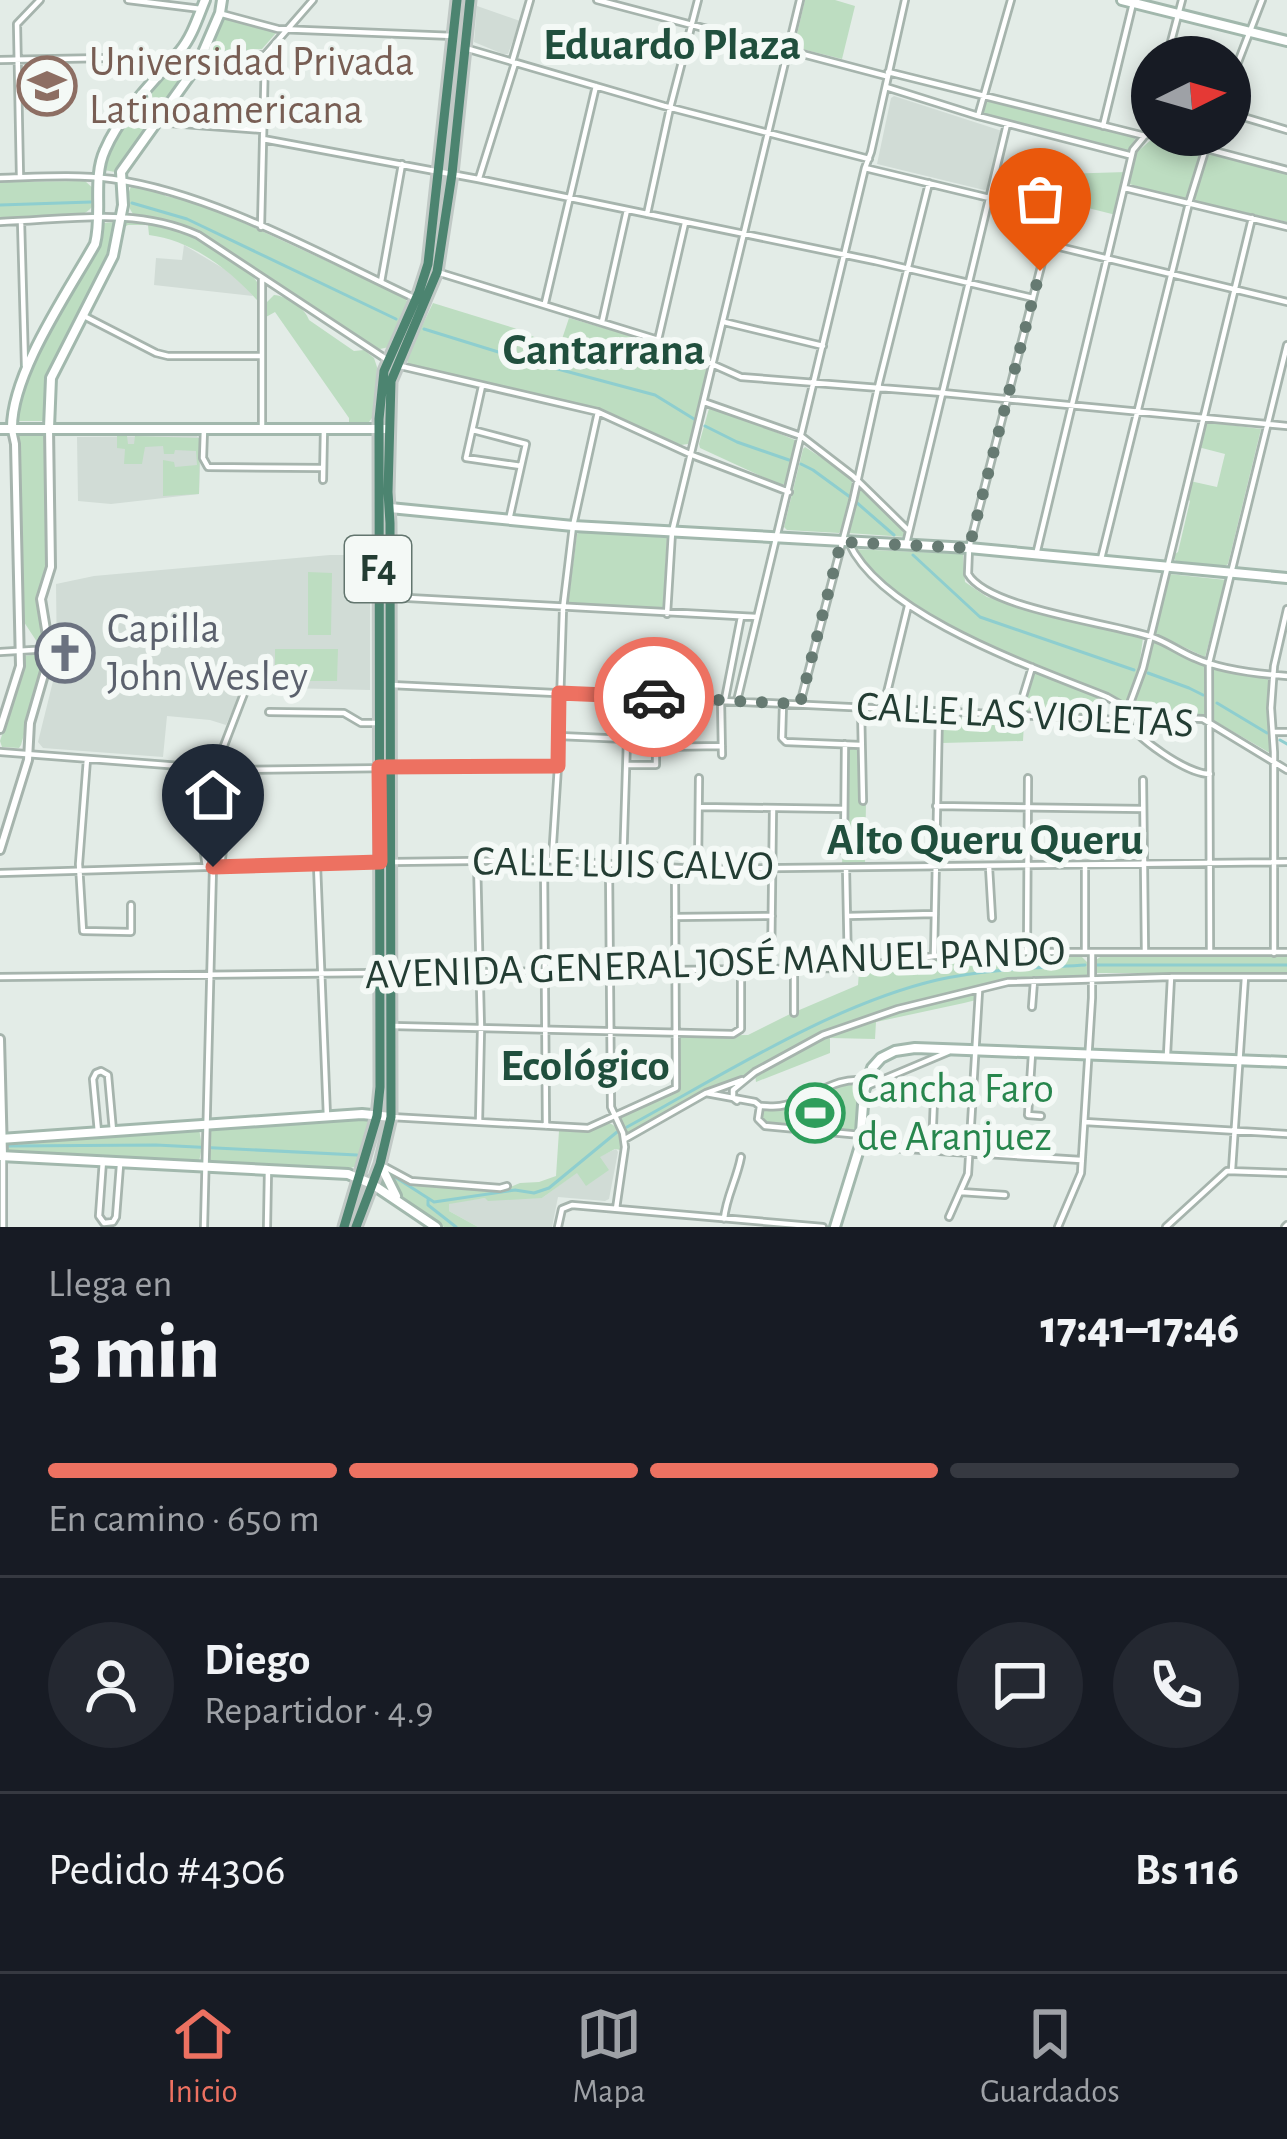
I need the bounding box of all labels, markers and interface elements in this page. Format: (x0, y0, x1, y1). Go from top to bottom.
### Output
district label: Eduardo Plaza (543, 23, 801, 68)
north arrow (1131, 36, 1251, 156)
map controls (1131, 36, 1251, 156)
place label: Universidad Privada Latinoamericana (89, 41, 414, 131)
school or university icon: Universidad Privada Latinoamericana (16, 55, 78, 117)
pin (989, 148, 1091, 271)
icon: bag (1007, 166, 1073, 232)
district label: Cantarrana (503, 328, 705, 373)
road number: F4 (345, 536, 411, 602)
place label: Capilla John Wesley (107, 608, 308, 698)
church icon: Capilla John Wesley (34, 622, 96, 684)
courier (594, 637, 714, 757)
icon: car (621, 664, 687, 730)
street label: CALLE LAS VIOLETAS (855, 685, 1195, 745)
pin (162, 744, 264, 867)
icon: home (180, 762, 246, 828)
district label: Alto Queru Queru (827, 818, 1143, 863)
street label: CALLE LUIS CALVO (472, 840, 774, 888)
street label: AVENIDA GENERAL JOSÉ MANUEL PANDO (364, 926, 1066, 996)
district label: Ecológico (500, 1044, 670, 1089)
place label: Cancha Faro de Aranjuez (857, 1068, 1054, 1158)
sports icon: Cancha Faro de Aranjuez (784, 1082, 846, 1144)
text: Llega en (48, 1265, 173, 1304)
text: 17:41–17:46 (1041, 1306, 1239, 1351)
text: 3 min (48, 1314, 220, 1392)
text: En camino · 650 m (48, 1500, 320, 1539)
button: person (48, 1622, 174, 1748)
button: chat (957, 1622, 1083, 1748)
button: phone (1113, 1622, 1239, 1748)
text: Diego (204, 1638, 311, 1683)
text: Repartidor · 4.9 (204, 1692, 434, 1731)
text: Pedido #4306 (48, 1848, 286, 1893)
text: Bs 116 (1135, 1848, 1239, 1893)
tab: Inicio (167, 2001, 238, 2113)
tab: Mapa (573, 2001, 646, 2113)
tab: Guardados (980, 2001, 1120, 2113)

